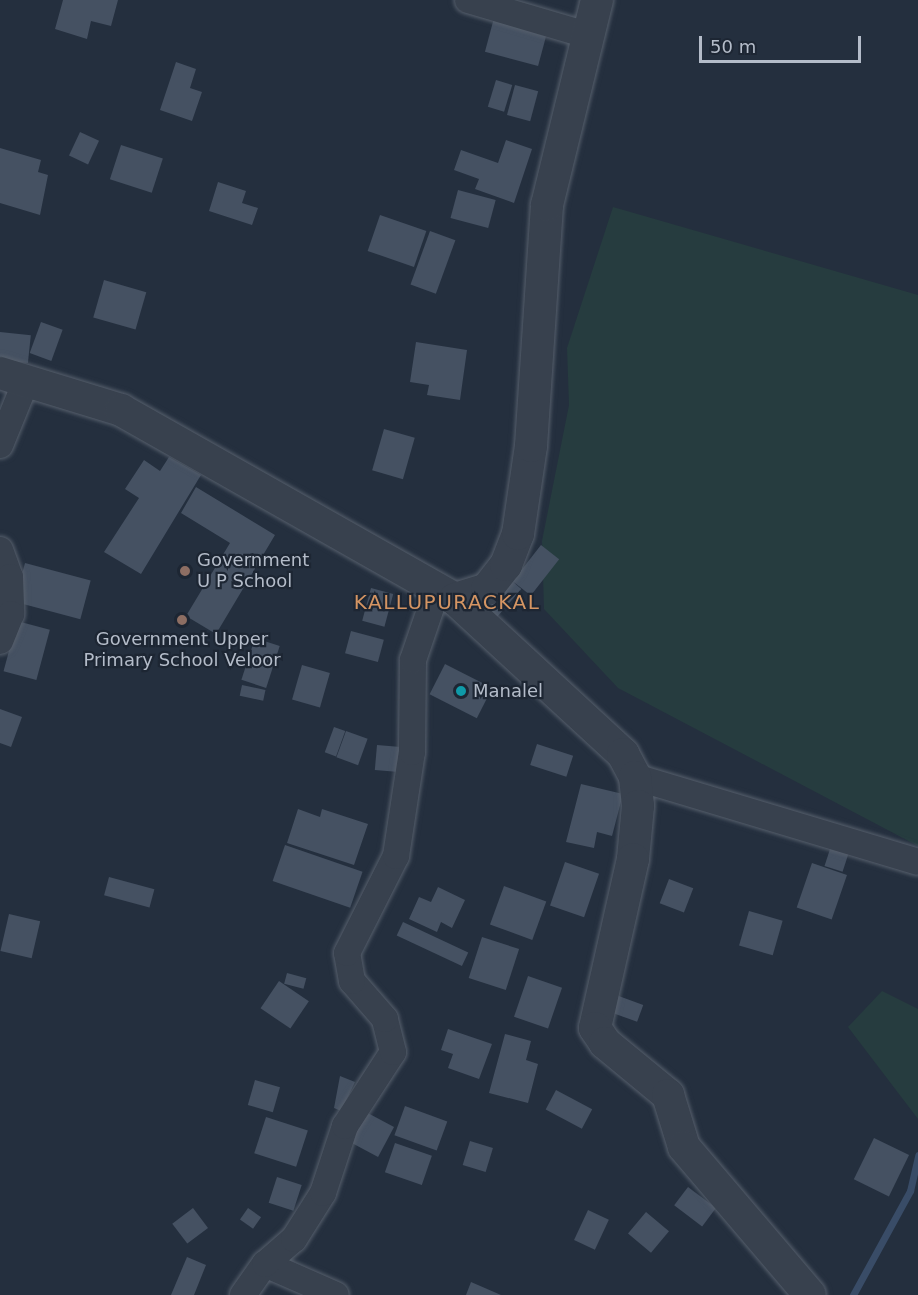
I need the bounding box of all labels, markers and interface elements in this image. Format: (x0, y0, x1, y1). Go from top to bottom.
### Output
scale bar (702, 24, 864, 62)
text: 50 m (710, 36, 756, 57)
place label: Government U P School (197, 550, 309, 592)
marker: Government U P School (178, 564, 192, 578)
district label: KALLUPURACKAL (354, 590, 540, 614)
marker: Government Upper Primary School Veloor (175, 613, 189, 627)
place label: Government Upper Primary School Veloor (83, 629, 281, 672)
place label: Manalel (473, 680, 543, 702)
marker: Manalel (454, 684, 468, 698)

